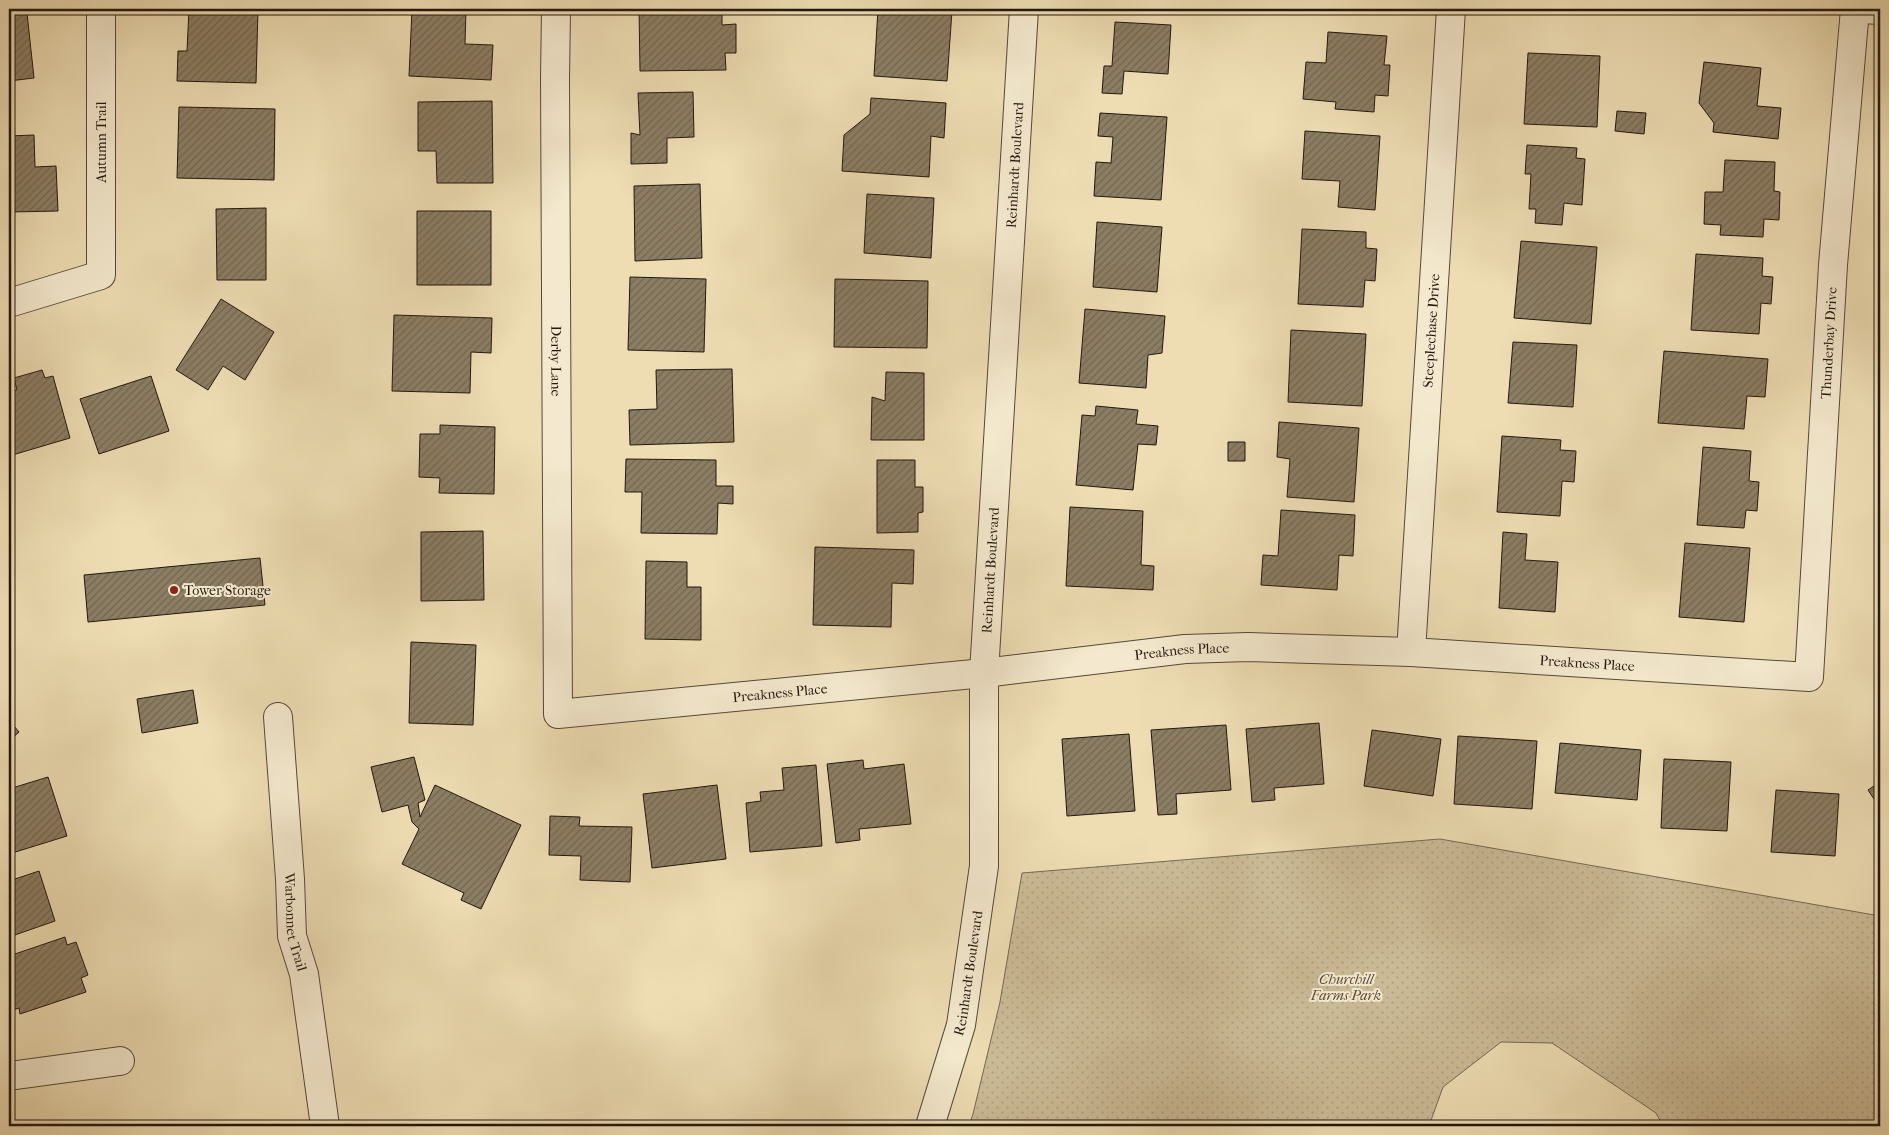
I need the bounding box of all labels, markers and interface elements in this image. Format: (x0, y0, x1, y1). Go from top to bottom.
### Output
street label: Autumn Trail (93, 101, 110, 184)
street label: Reinhardt Boulevard (1003, 101, 1027, 229)
street label: Steeplechase Drive (1419, 273, 1444, 388)
street label: Thunderbay Drive (1817, 286, 1841, 399)
street label: Derby Lane (547, 325, 565, 397)
street label: Reinhardt Boulevard (978, 507, 1003, 634)
place label: Tower Storage (184, 582, 271, 599)
marker: Tower Storage (168, 584, 180, 596)
street label: Preakness Place (1133, 640, 1230, 664)
street label: Preakness Place (1539, 652, 1635, 675)
street label: Preakness Place (732, 680, 828, 706)
street label: Warbonnet Trail (281, 871, 311, 973)
street label: Reinhardt Boulevard (950, 909, 986, 1038)
park label: Churchill Farms Park (1310, 971, 1381, 1004)

